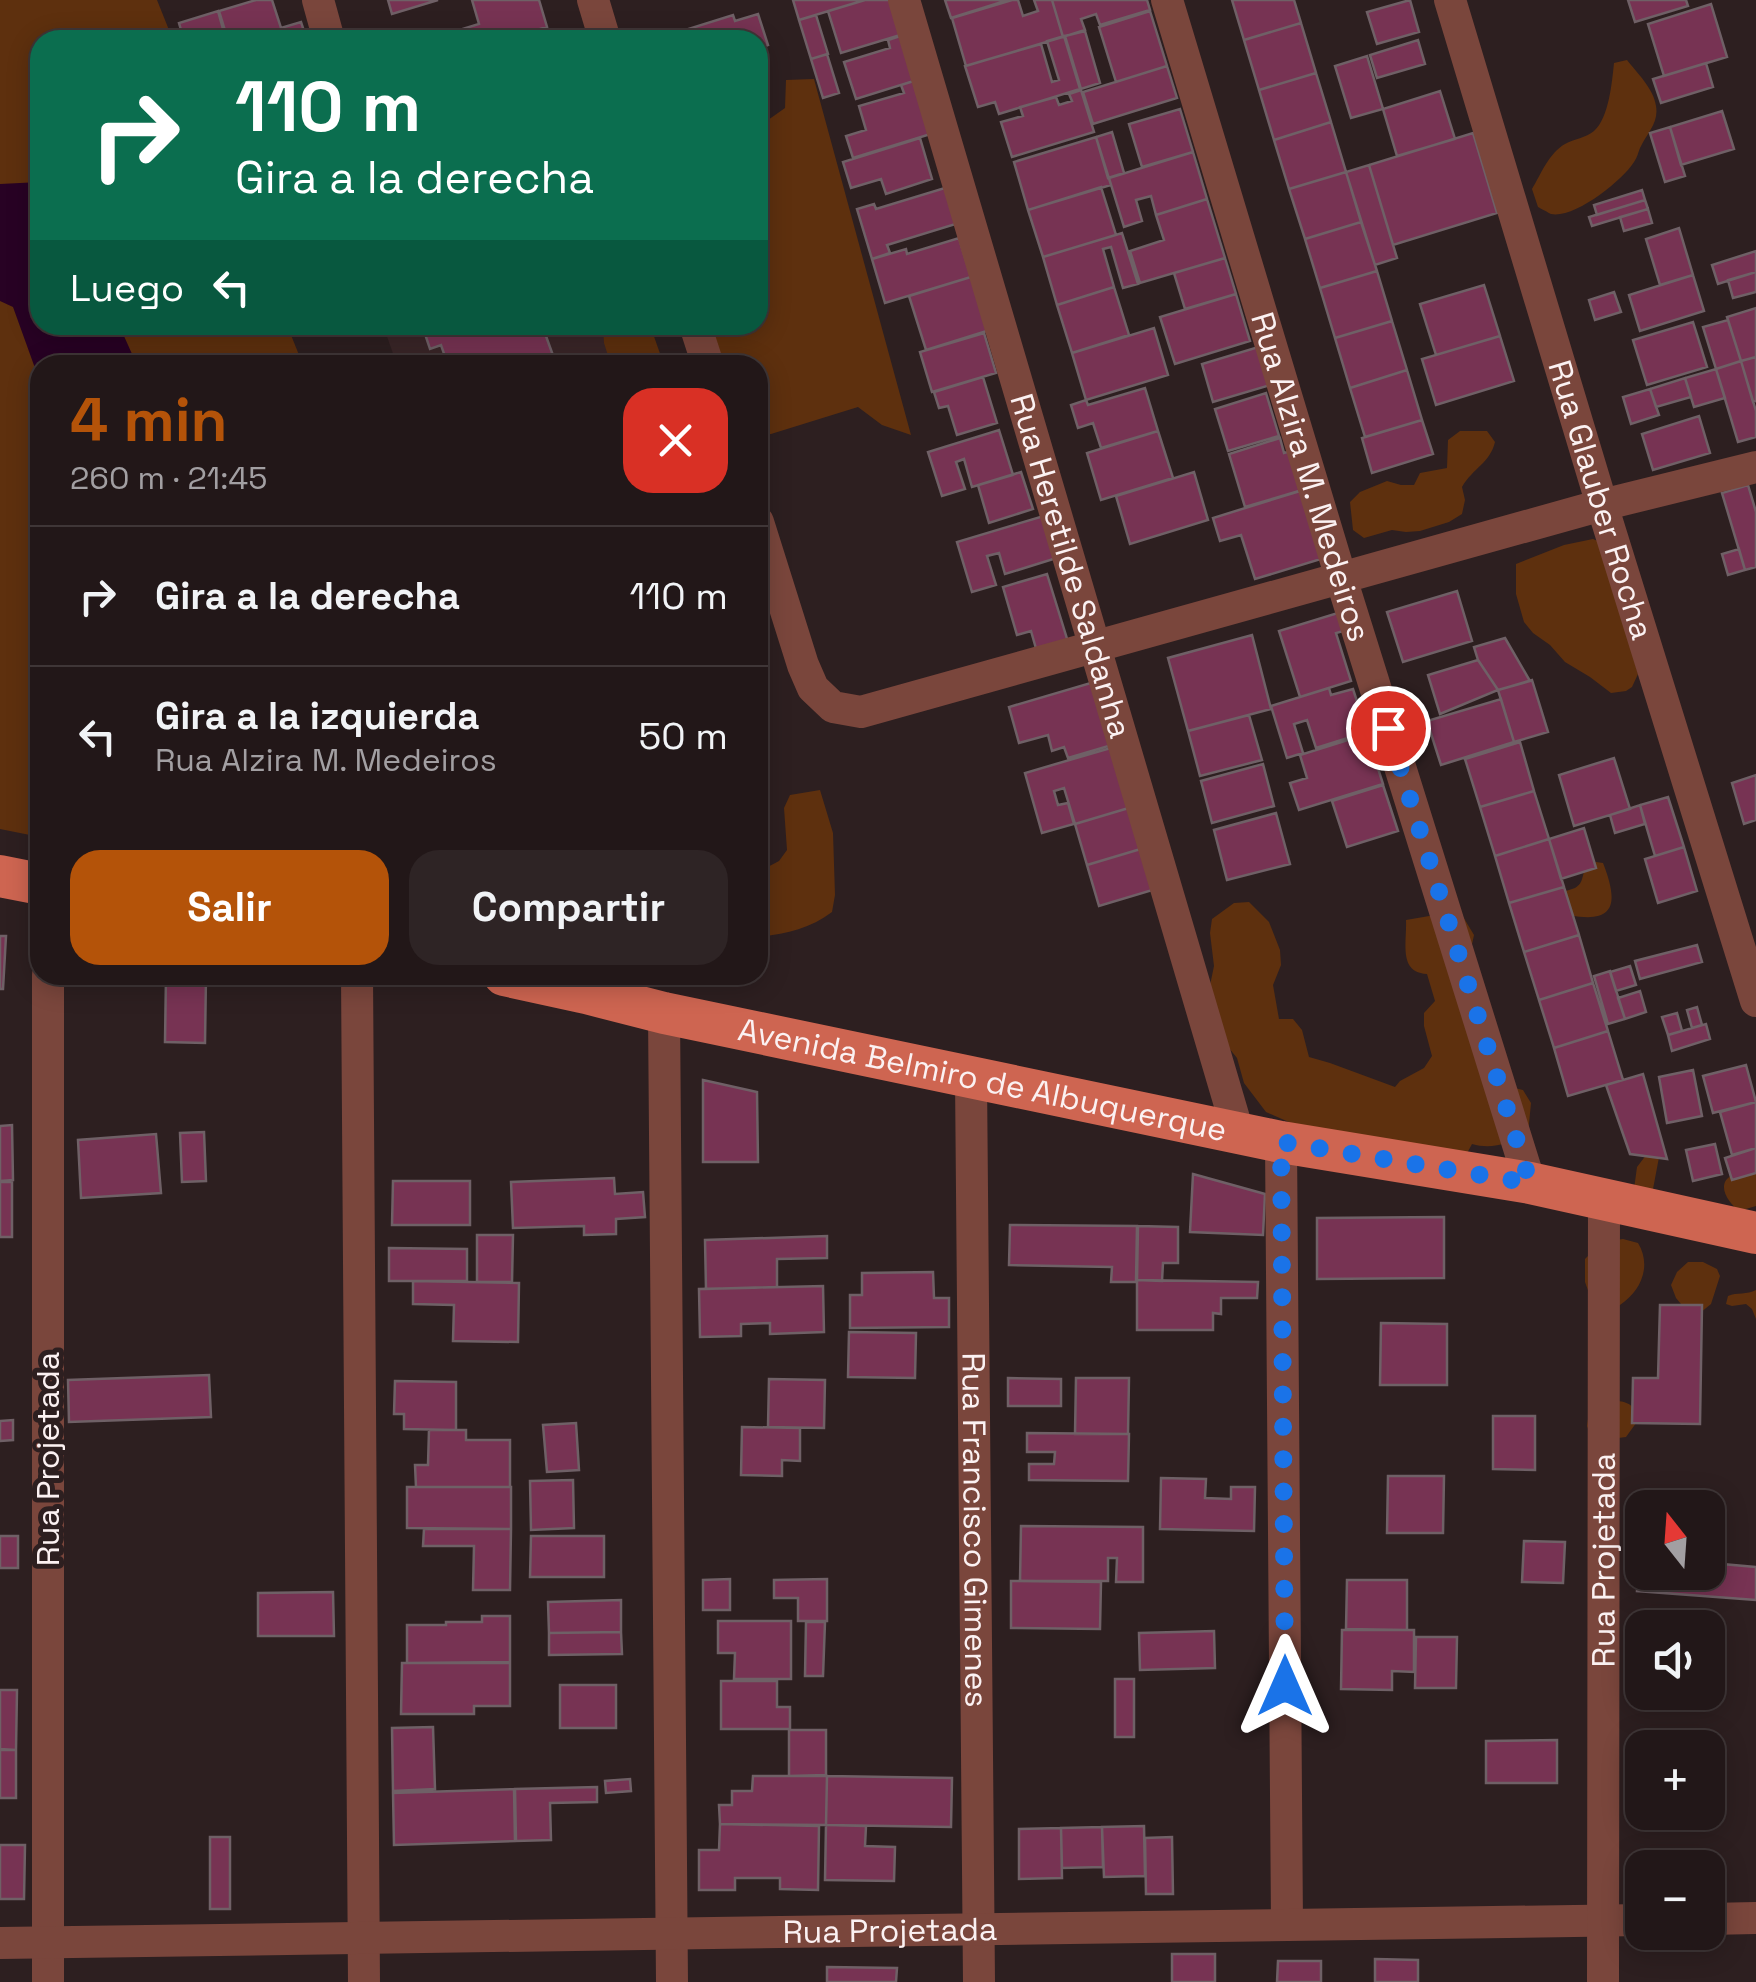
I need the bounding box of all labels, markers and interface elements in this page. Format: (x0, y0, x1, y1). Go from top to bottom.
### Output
text: 110 m (235, 62, 421, 151)
icon: right (70, 70, 200, 200)
text: Gira a la derecha (235, 149, 594, 206)
icon: left (204, 260, 259, 315)
text: Luego (70, 264, 184, 312)
street label: Rua Alzira M. Medeiros (1242, 307, 1380, 646)
street label: Rua Glauber Rocha (1540, 355, 1663, 644)
text: 4 min (70, 382, 228, 459)
button: close (623, 388, 728, 493)
street label: Rua Heretilde Saldanha (1001, 389, 1141, 743)
text: 260 m · 21:45 (70, 458, 268, 498)
icon: right (70, 569, 125, 624)
text: Gira a la derecha (155, 572, 460, 620)
text: 110 m (629, 572, 728, 620)
pin (1346, 686, 1431, 771)
text: Gira a la izquierda (155, 692, 480, 740)
icon: arrive (1361, 701, 1416, 756)
icon: left (70, 709, 125, 764)
text: 50 m (638, 712, 728, 760)
text: Rua Alzira M. Medeiros (155, 740, 497, 780)
button: Salir (70, 850, 389, 965)
button: Compartir (409, 850, 728, 965)
street label: Avenida Belmiro de Albuquerque (735, 1009, 1231, 1150)
street label: Rua Projetada (28, 1352, 68, 1566)
street label: Rua Francisco Gimenes (953, 1352, 997, 1708)
street label: Rua Projetada (1583, 1453, 1624, 1667)
north arrow (1625, 1490, 1725, 1590)
map controls (1625, 1490, 1725, 1950)
button: sound (1625, 1610, 1725, 1710)
position arrow (1233, 1634, 1337, 1738)
button: + (1625, 1730, 1725, 1830)
button: − (1625, 1850, 1725, 1950)
street label: Rua Projetada (782, 1909, 998, 1952)

